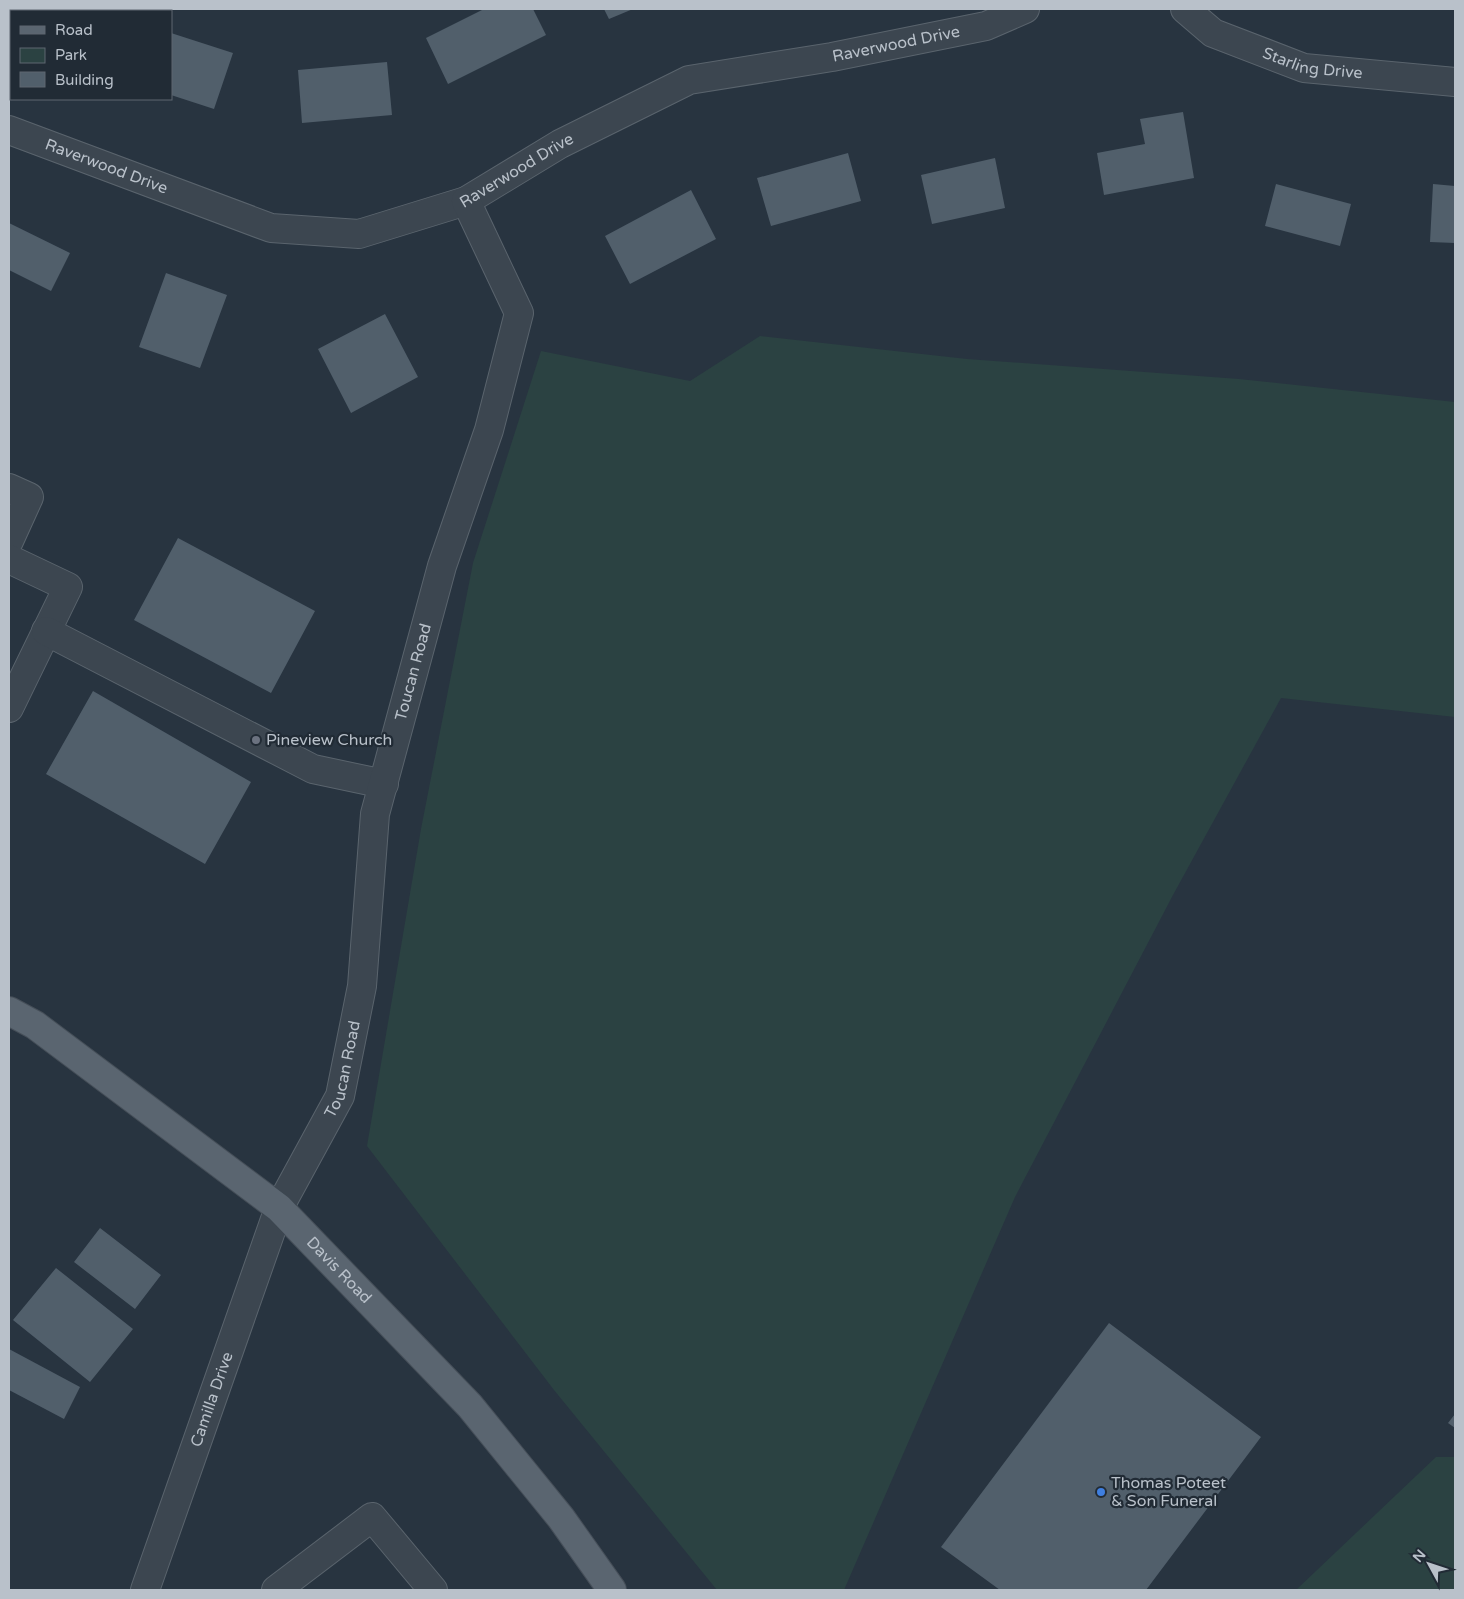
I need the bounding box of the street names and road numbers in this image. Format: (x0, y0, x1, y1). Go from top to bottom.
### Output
street label: Raverwood Drive (831, 22, 962, 67)
street label: Starling Drive (1260, 43, 1363, 83)
street label: Raverwood Drive (456, 129, 577, 213)
street label: Raverwood Drive (42, 134, 171, 199)
street label: Toucan Road (391, 621, 436, 723)
street label: Toucan Road (320, 1019, 365, 1121)
street label: Davis Road (302, 1233, 376, 1308)
street label: Camilla Drive (186, 1349, 238, 1450)

